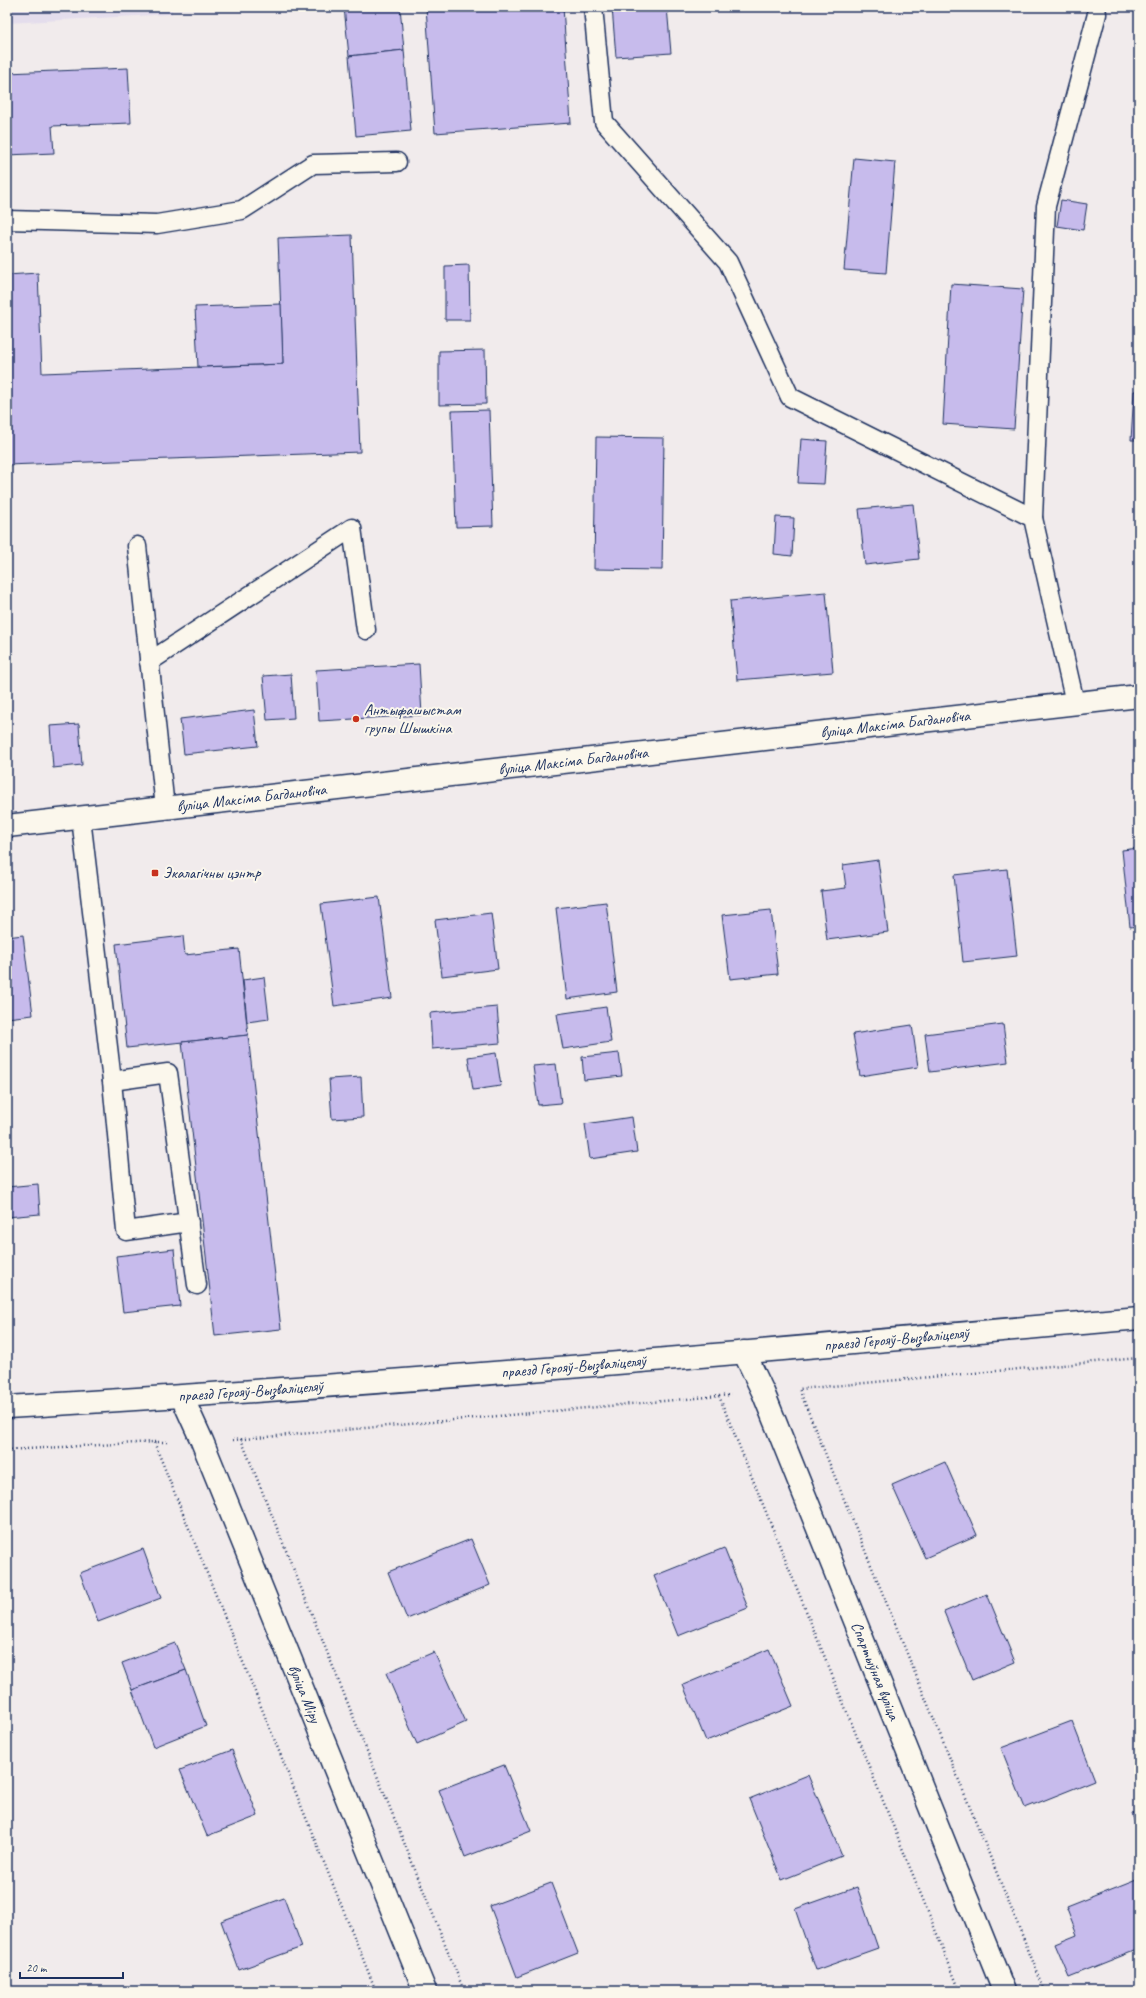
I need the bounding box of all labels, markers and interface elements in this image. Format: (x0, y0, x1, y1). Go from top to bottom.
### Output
place label: Антыфашыстам групы Шышкіна (364, 700, 462, 738)
street label: вуліца Максіма Багдановіча (819, 705, 972, 743)
marker: Антыфашыстам групы Шышкіна (351, 714, 361, 724)
street label: вуліца Максіма Багдановіча (497, 742, 650, 779)
street label: вуліца Максіма Багдановіча (176, 779, 328, 816)
place label: Экалагічны цэнтр (163, 863, 261, 883)
marker: Экалагічны цэнтр (150, 868, 160, 878)
street label: праезд Герояў-Вызваліцеляў (823, 1323, 971, 1355)
street label: праезд Герояў-Вызваліцеляў (500, 1351, 648, 1382)
street label: праезд Герояў-Вызваліцеляў (177, 1376, 325, 1406)
street label: Спартыўная вуліца (846, 1619, 904, 1724)
street label: вуліца Міру (284, 1662, 326, 1727)
scale bar (20, 1954, 123, 1980)
text: 20 m (26, 1960, 48, 1976)

